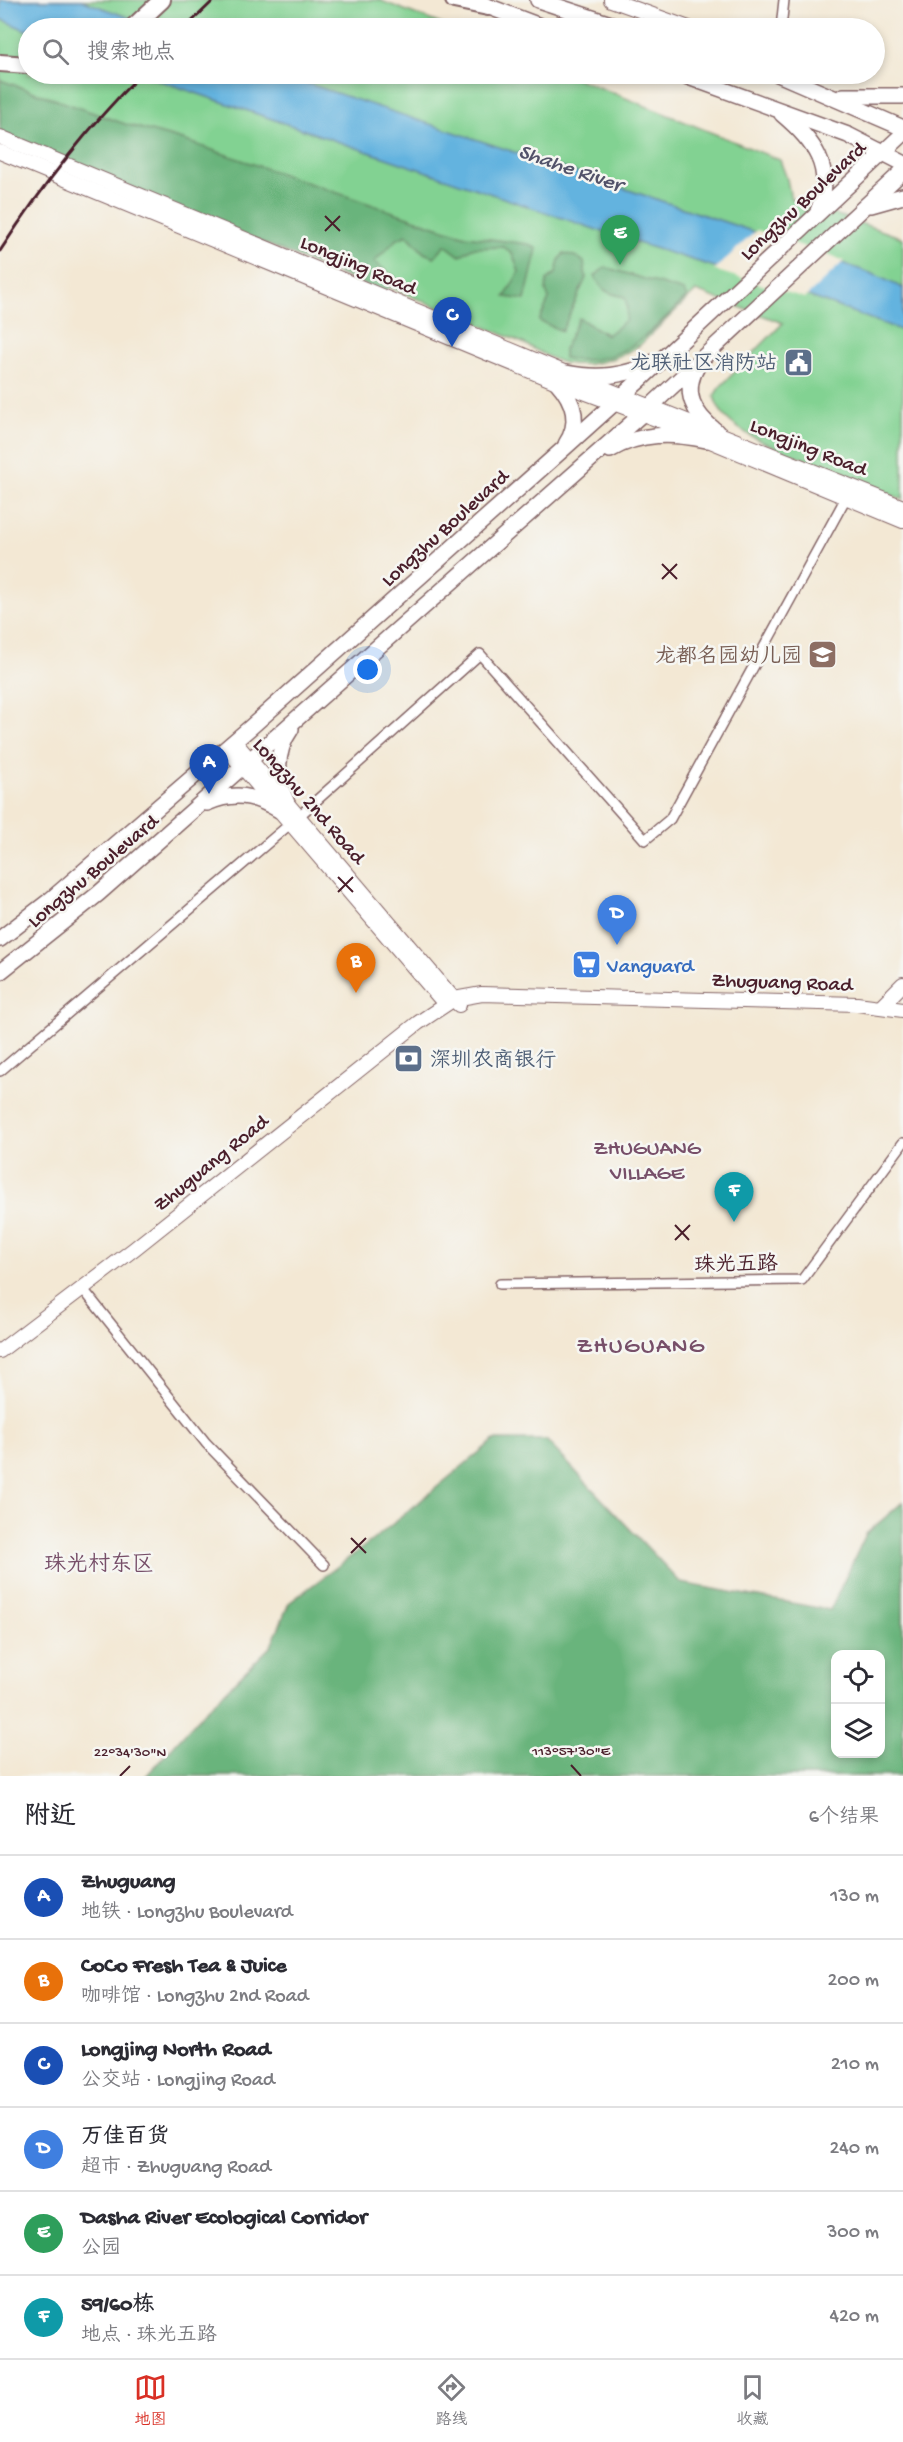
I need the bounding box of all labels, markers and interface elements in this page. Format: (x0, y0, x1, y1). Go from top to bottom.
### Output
search box (18, 18, 885, 84)
icon: search (39, 35, 72, 68)
text: 搜索地点 (87, 41, 175, 67)
street label: Longzhu Boulevard (736, 137, 874, 267)
water label: Shahe River (515, 140, 629, 201)
pin: E (600, 216, 640, 265)
street label: Longjing Road (296, 231, 421, 304)
pin: C (432, 298, 472, 347)
public building icon: 龙联社区消防站 (782, 346, 814, 378)
place label: 龙联社区消防站 (630, 351, 777, 378)
street label: Longjing Road (746, 414, 871, 485)
street label: Longzhu Boulevard (377, 464, 517, 594)
school or university icon: 龙都名园幼儿园 (807, 639, 839, 671)
place label: 龙都名园幼儿园 (655, 644, 802, 671)
your location (353, 655, 382, 684)
street label: Longzhu 2nd Road (246, 734, 370, 872)
pin: A (190, 744, 228, 794)
street label: Longzhu Boulevard (24, 809, 166, 935)
pin: D (598, 896, 636, 945)
pin: B (336, 944, 376, 993)
supermarket icon: Vanguard (570, 949, 602, 981)
place label: Vanguard (606, 956, 695, 981)
street label: Zhuguang Road (711, 970, 854, 1000)
bank icon: 深圳农商银行 (393, 1043, 425, 1075)
place label: 深圳农商银行 (430, 1048, 556, 1075)
street label: Zhuguang Road (150, 1110, 276, 1219)
district label: ZHUGUANG VILLAGE (593, 1137, 702, 1188)
pin: F (714, 1172, 754, 1222)
street label: 珠光五路 (694, 1251, 778, 1280)
district label: ZHUGUANG (576, 1333, 706, 1362)
district label: 珠光村东区 (44, 1552, 154, 1579)
map controls (831, 1650, 885, 1758)
button: locate (831, 1650, 885, 1704)
button: layers (831, 1704, 885, 1758)
text: 113°57'30"E (531, 1743, 611, 1761)
text: 22°34'30"N (94, 1744, 166, 1762)
text: 附近 (24, 1803, 76, 1834)
text: 6个结果 (809, 1807, 879, 1830)
text: Zhuguang (81, 1870, 175, 1896)
text: A (38, 1886, 49, 1909)
text: 130 m (830, 1886, 879, 1909)
text: 地铁 · Longzhu Boulevard (81, 1902, 292, 1925)
text: CoCo Fresh Tea & Juice (81, 1954, 287, 1980)
text: B (38, 1970, 49, 1993)
text: 200 m (828, 1970, 879, 1993)
text: 咖啡馆 · Longzhu 2nd Road (81, 1986, 308, 2009)
text: Longjing North Road (81, 2038, 270, 2064)
text: C (38, 2054, 49, 2077)
text: 210 m (831, 2054, 879, 2077)
text: 公交站 · Longjing Road (81, 2070, 275, 2093)
text: 万佳百货 (81, 2125, 169, 2151)
text: D (37, 2138, 50, 2161)
text: 240 m (829, 2138, 879, 2161)
text: 超市 · Zhuguang Road (81, 2157, 271, 2180)
text: Dasha River Ecological Corridor (81, 2206, 367, 2232)
text: E (37, 2222, 50, 2245)
text: 300 m (827, 2222, 879, 2245)
text: 公园 (81, 2238, 121, 2261)
text: 59/60栋 (81, 2293, 155, 2319)
text: F (38, 2306, 49, 2329)
text: 420 m (829, 2306, 879, 2329)
text: 地点 · 珠光五路 (81, 2325, 217, 2348)
tab: 地图 (134, 2371, 167, 2431)
tab: 路线 (435, 2371, 468, 2431)
tab: 收藏 (736, 2371, 769, 2431)

